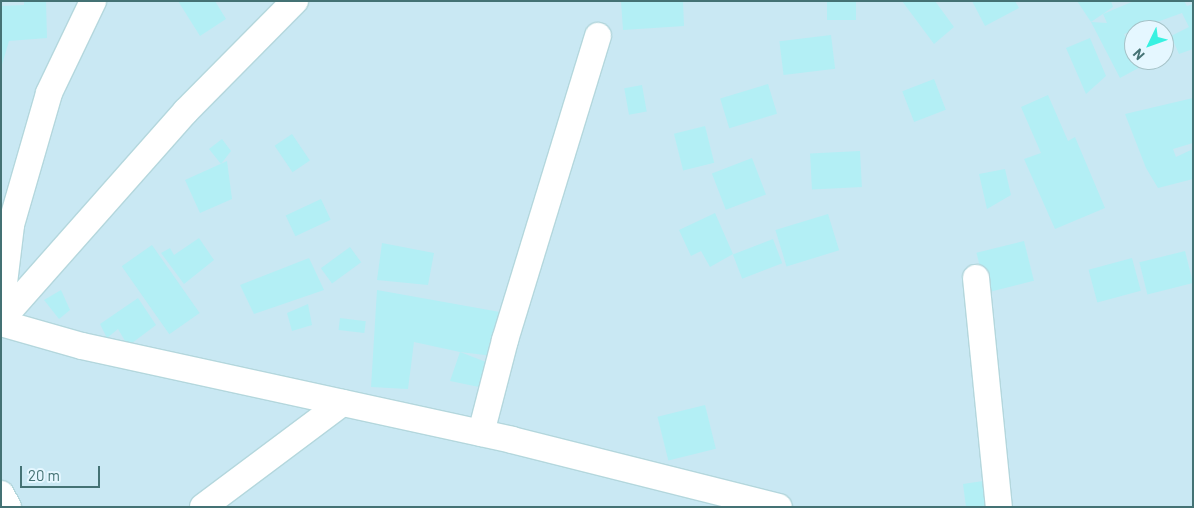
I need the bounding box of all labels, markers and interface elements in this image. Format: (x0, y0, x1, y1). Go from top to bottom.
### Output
north arrow (1124, 20, 1174, 70)
text: N (1129, 46, 1148, 64)
scale bar (22, 456, 102, 488)
text: 20 m (28, 466, 60, 484)

